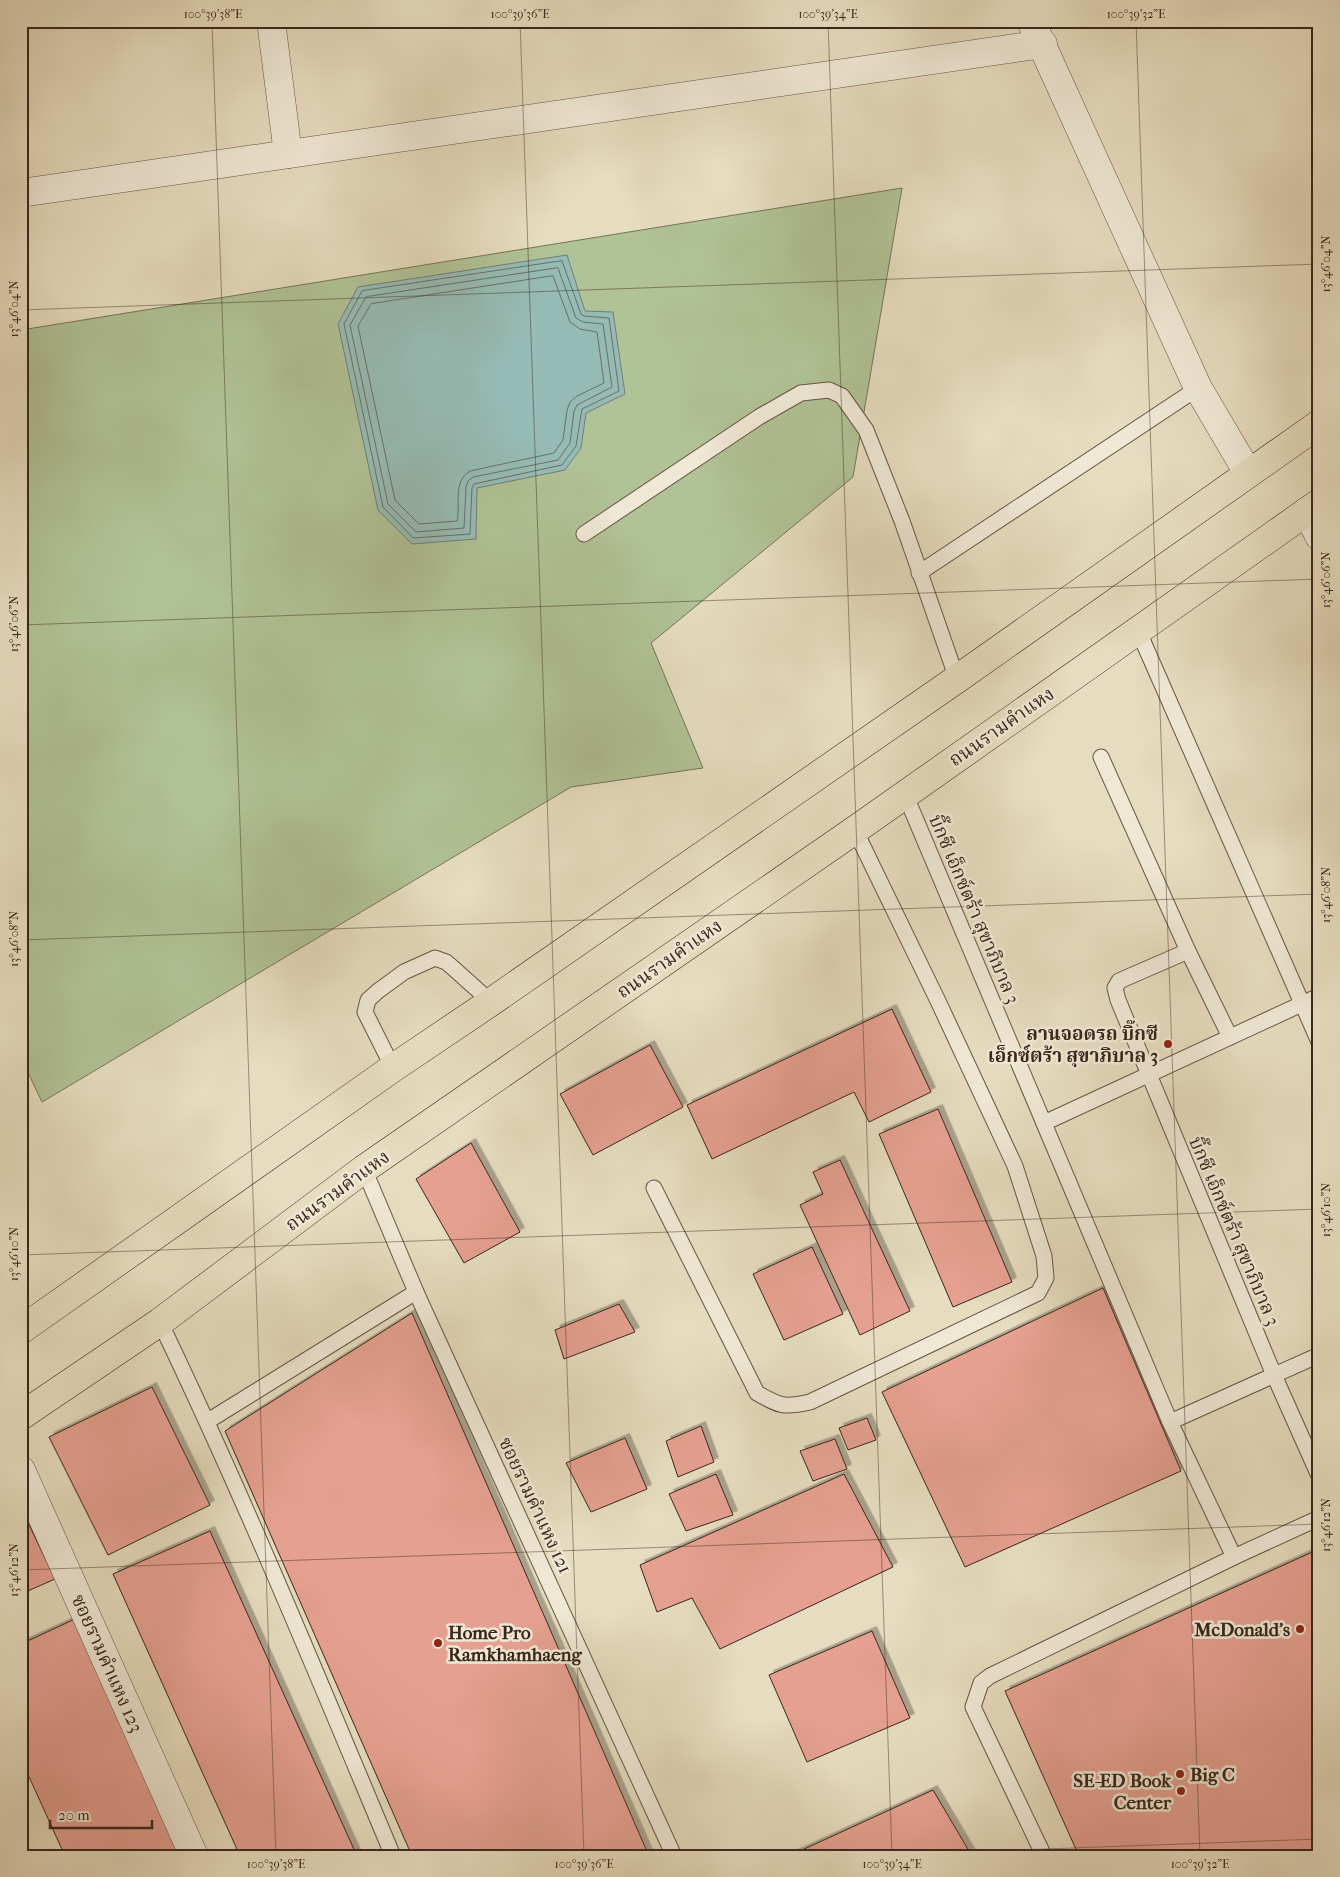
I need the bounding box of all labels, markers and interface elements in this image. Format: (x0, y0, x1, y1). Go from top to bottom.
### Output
text: 100°39'38"E (184, 7, 242, 21)
text: 100°39'36"E (490, 7, 550, 21)
text: 100°39'34"E (798, 7, 858, 21)
text: 100°39'32"E (1107, 7, 1165, 21)
text: 13°46'04"N (1319, 235, 1333, 293)
text: 13°46'04"N (7, 280, 21, 338)
text: 13°46'06"N (1319, 552, 1333, 608)
text: 13°46'06"N (7, 596, 21, 652)
street label: ถนนรามคำแหง (945, 683, 1058, 771)
street label: บิ๊กซี เอ็กซ์ตร้า สุขาภิบาล 3 (923, 810, 1027, 1008)
text: 13°46'08"N (1319, 867, 1333, 923)
text: 13°46'08"N (7, 911, 21, 967)
street label: ถนนรามคำแหง (613, 915, 726, 1003)
place label: ลานจอดรถ บิ๊กซี เอ็กซ์ตร้า สุขาภิบาล 3 (988, 1019, 1158, 1068)
marker: ลานจอดรถ บิ๊กซี เอ็กซ์ตร้า สุขาภิบาล 3 (1162, 1038, 1174, 1050)
street label: บิ๊กซี เอ็กซ์ตร้า สุขาภิบาล 3 (1183, 1132, 1287, 1330)
street label: ถนนรามคำแหง (281, 1146, 394, 1236)
text: 13°46'10"N (1319, 1183, 1333, 1237)
text: 13°46'10"N (7, 1227, 21, 1281)
street label: ซอยรามคำแหง 121 (494, 1434, 576, 1577)
text: 13°46'12"N (1319, 1498, 1333, 1552)
text: 13°46'12"N (7, 1543, 21, 1597)
street label: ซอยรามคำแหง 123 (67, 1591, 147, 1736)
place label: McDonald's (1193, 1619, 1290, 1641)
place label: Home Pro Ramkhamhaeng (448, 1622, 583, 1666)
marker: McDonald's (1294, 1623, 1306, 1635)
marker: Home Pro Ramkhamhaeng (432, 1637, 444, 1649)
place label: Big C (1190, 1764, 1235, 1786)
marker: Big C (1174, 1768, 1186, 1780)
place label: SE-ED Book Center (1073, 1770, 1172, 1814)
marker: SE-ED Book Center (1175, 1785, 1187, 1797)
scale bar (50, 1797, 152, 1829)
text: 20 m (58, 1806, 90, 1824)
text: 100°39'38"E (247, 1857, 305, 1871)
text: 100°39'36"E (554, 1857, 614, 1871)
text: 100°39'34"E (862, 1857, 922, 1871)
text: 100°39'32"E (1171, 1857, 1229, 1871)

